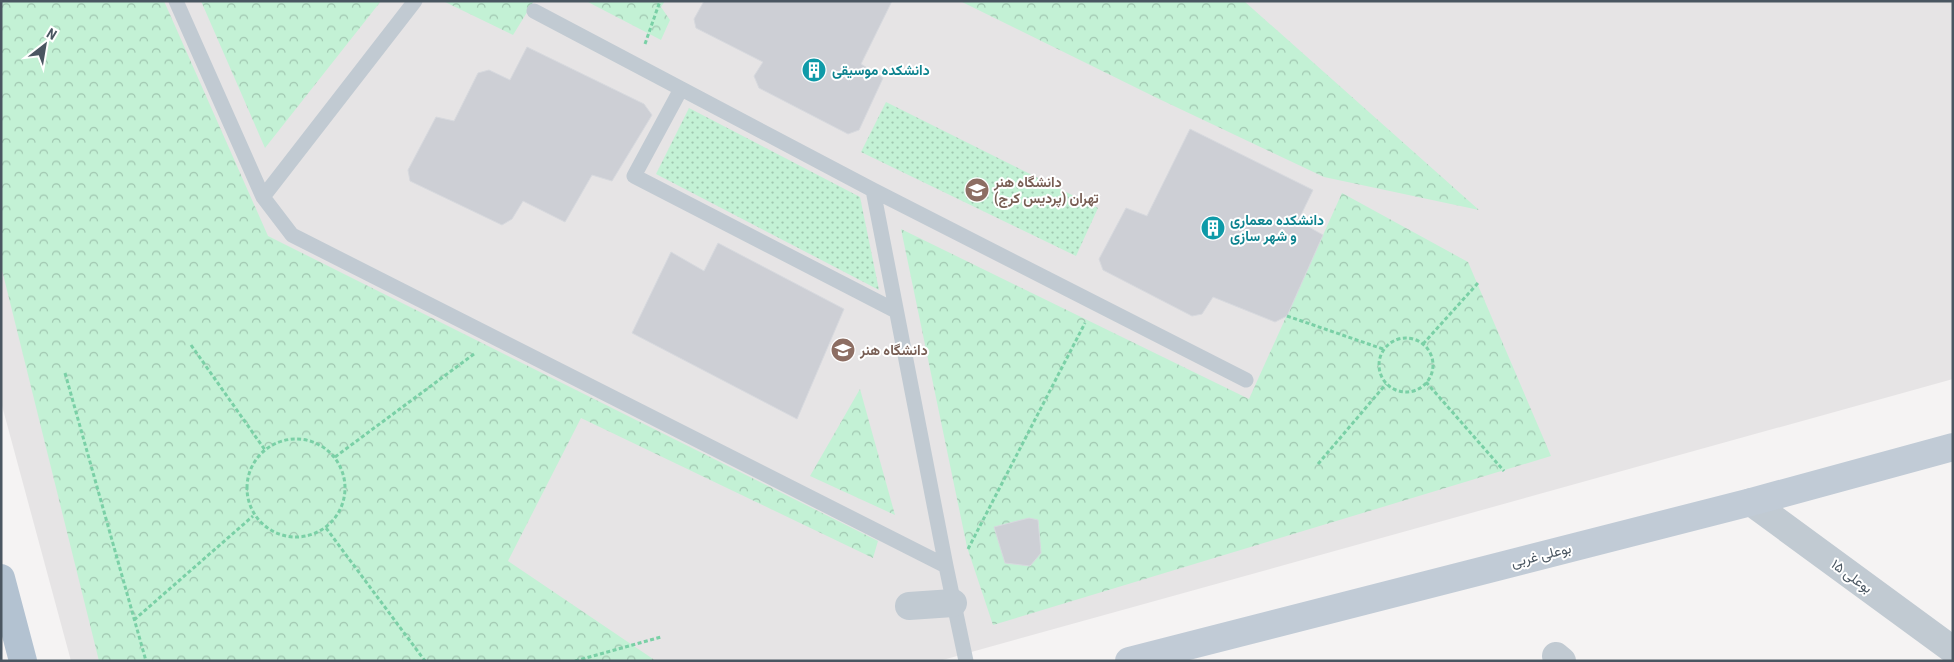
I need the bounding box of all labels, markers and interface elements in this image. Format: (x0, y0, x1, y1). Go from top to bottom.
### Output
north arrow (20, 20, 70, 70)
text: N (44, 25, 59, 43)
building icon: دانشکده موسیقی (801, 57, 827, 83)
place label: دانشکده موسیقی (832, 62, 930, 79)
place label: دانشگاه هنر تهران (پردیس کرج) (993, 174, 1099, 208)
school or university icon: دانشگاه هنر تهران (پردیس کرج) (964, 177, 990, 203)
place label: دانشکده معماری و شهر سازی (1230, 212, 1324, 245)
building icon: دانشکده معماری و شهر سازی (1200, 215, 1226, 241)
school or university icon: دانشگاه هنر (830, 337, 856, 363)
place label: دانشگاه هنر (859, 342, 928, 359)
street label: بوعلی غربی (1509, 540, 1573, 571)
street label: بوعلی ۱۵ (1828, 556, 1876, 597)

